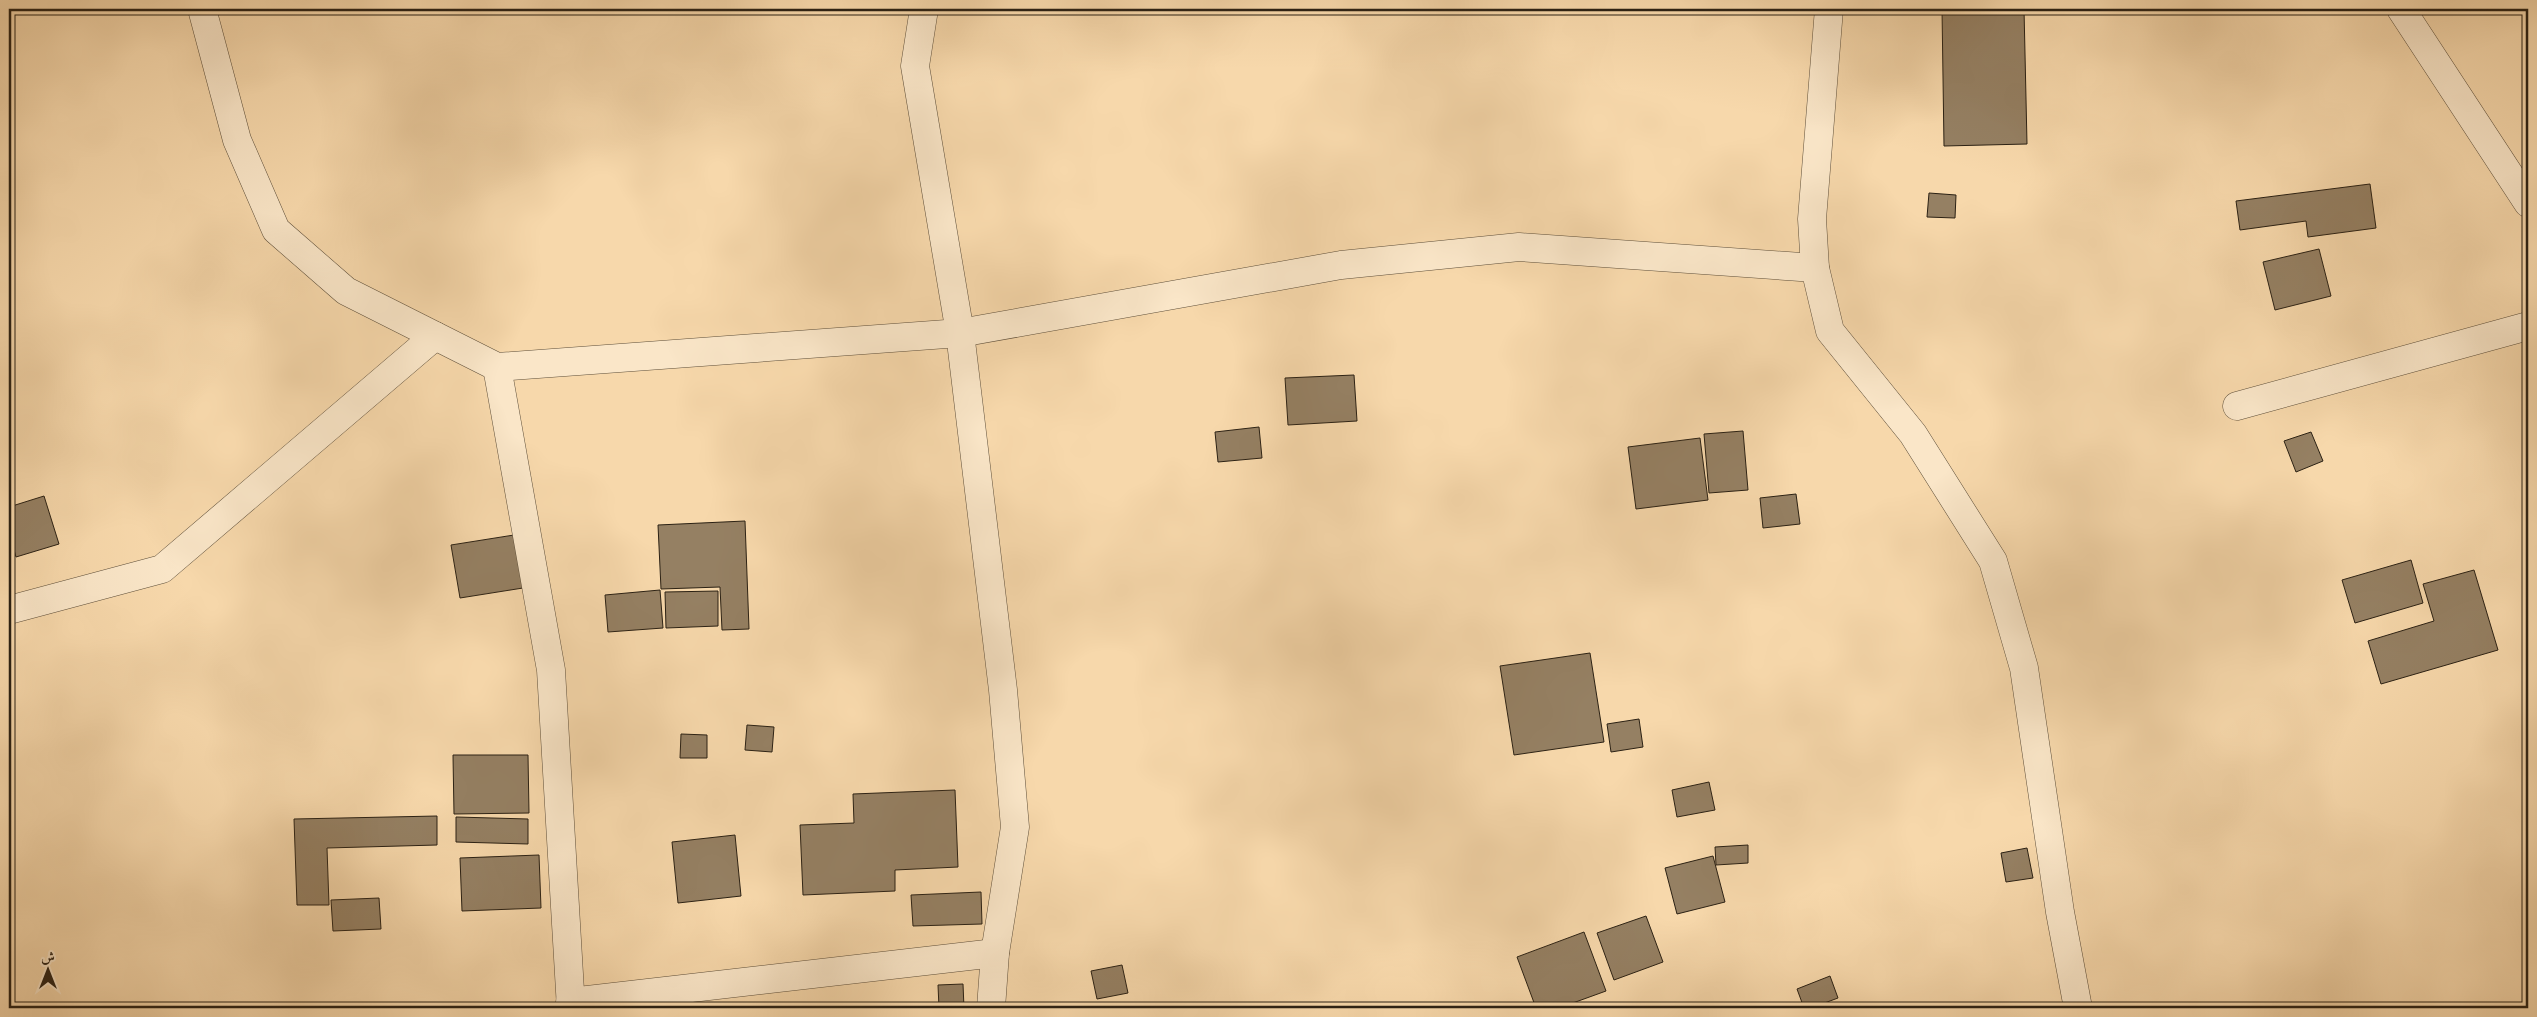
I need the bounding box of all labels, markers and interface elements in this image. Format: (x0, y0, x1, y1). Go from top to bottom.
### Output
north arrow (22, 944, 72, 994)
text: ش (41, 949, 55, 967)

